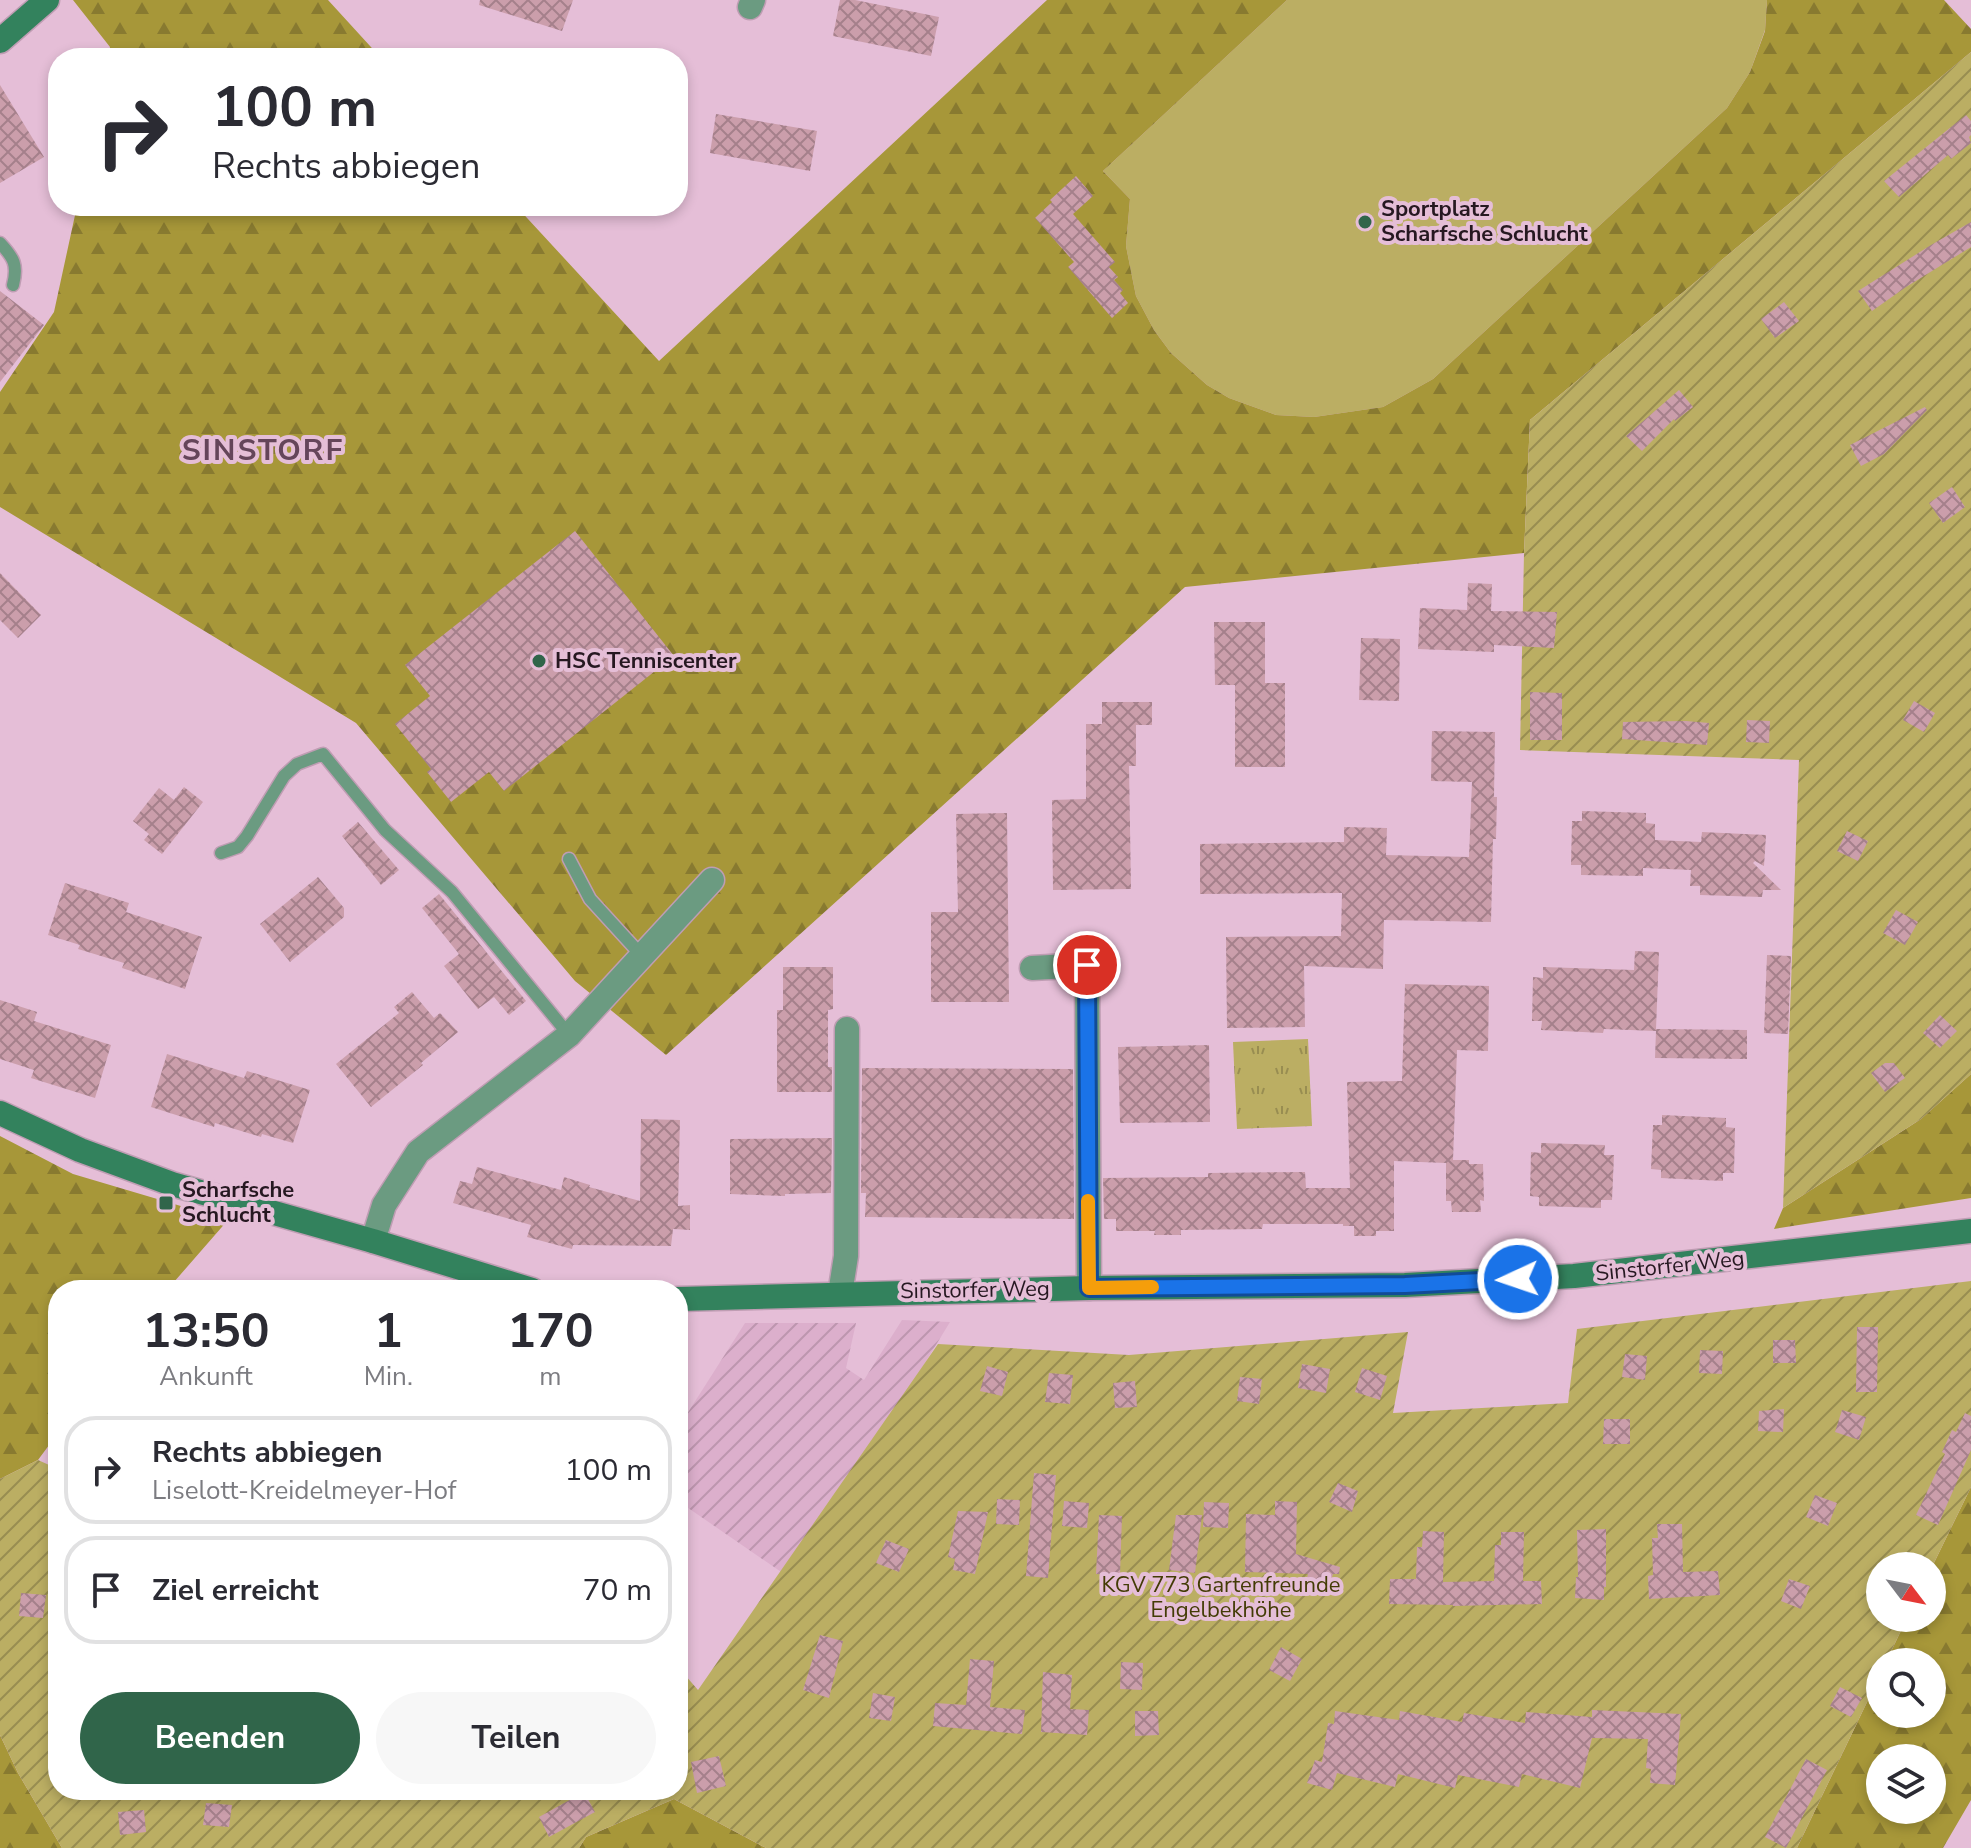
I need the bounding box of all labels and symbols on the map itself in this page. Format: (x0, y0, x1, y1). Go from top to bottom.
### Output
place label: Sportplatz Scharfsche Schlucht (1381, 194, 1588, 249)
marker: Sportplatz Scharfsche Schlucht (1356, 213, 1374, 231)
district label: SINSTORF (182, 430, 344, 471)
place label: HSC Tenniscenter (555, 646, 737, 676)
marker: HSC Tenniscenter (530, 652, 548, 670)
pin (1053, 931, 1121, 999)
place label: Scharfsche Schlucht (182, 1175, 294, 1230)
marker: Scharfsche Schlucht (157, 1194, 175, 1212)
position arrow (1476, 1237, 1560, 1321)
street label: Sinstorfer Weg (1594, 1243, 1746, 1289)
street label: Sinstorfer Weg (900, 1274, 1050, 1306)
north arrow (1866, 1552, 1946, 1632)
park label: KGV 773 Gartenfreunde Engelbekhöhe (1102, 1570, 1340, 1625)

